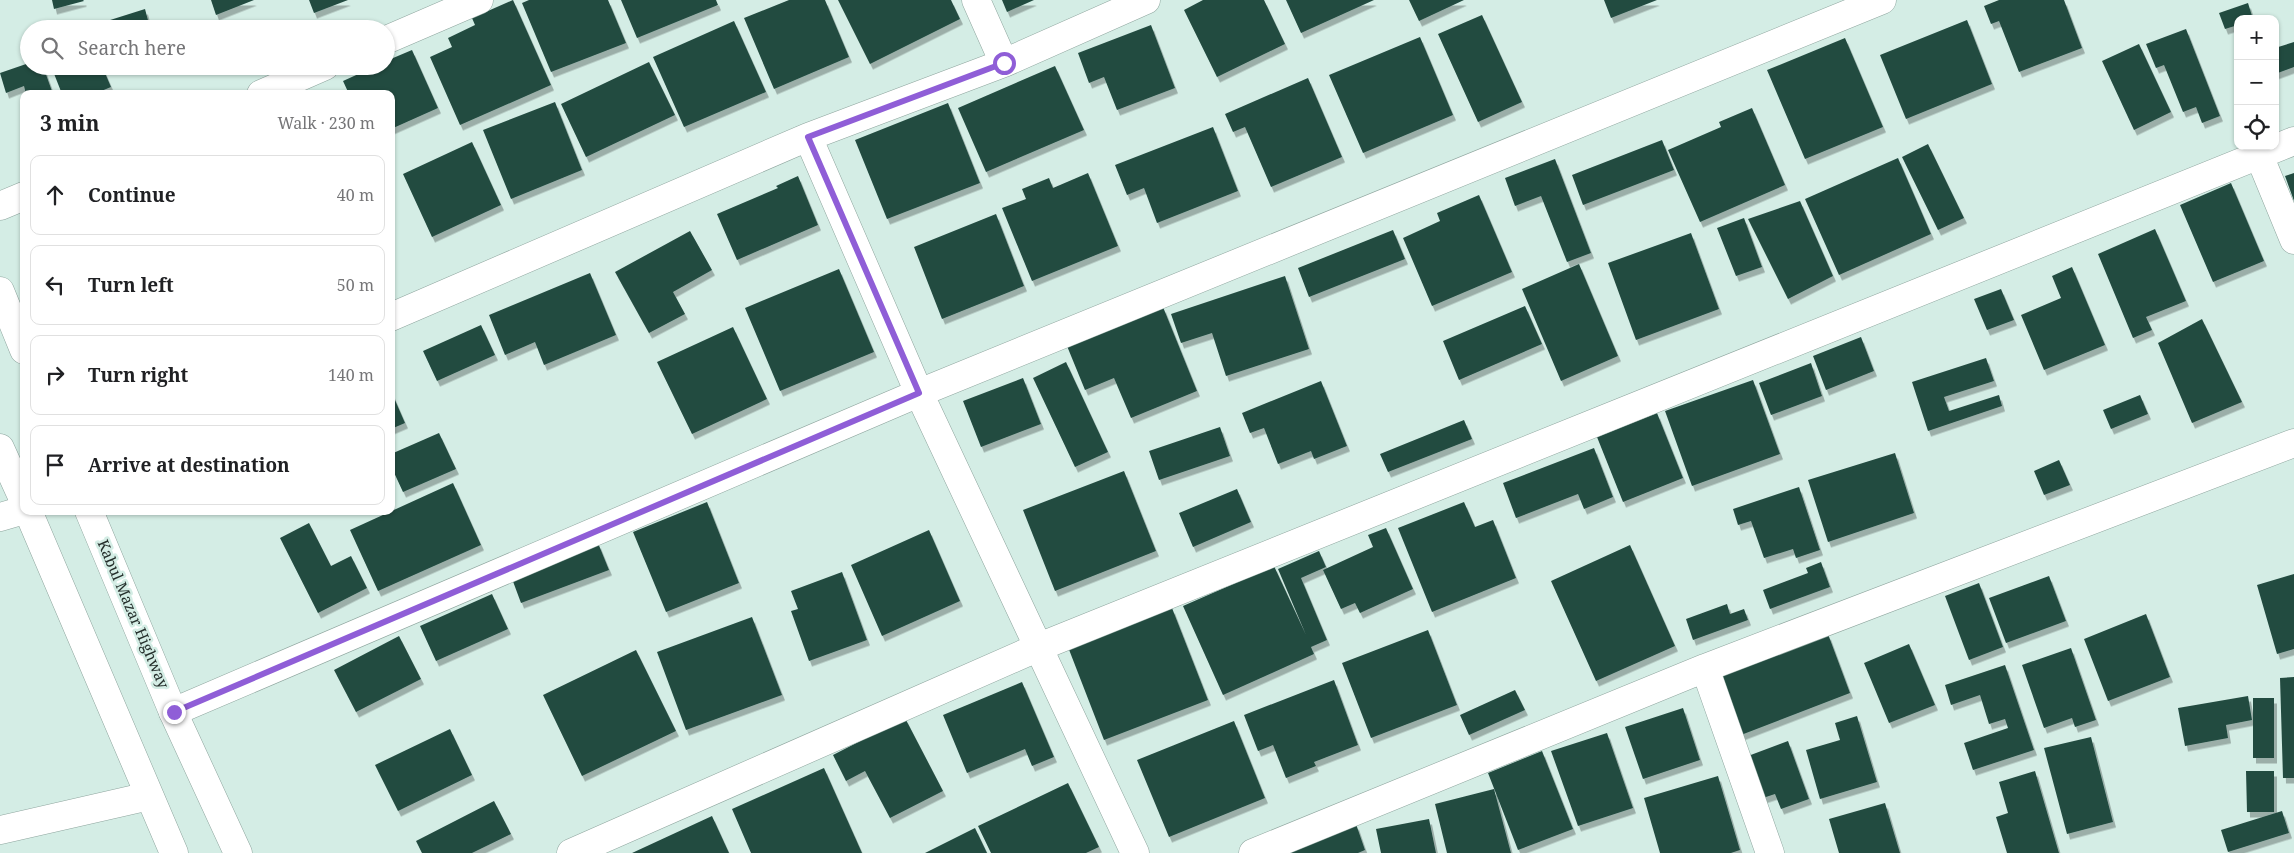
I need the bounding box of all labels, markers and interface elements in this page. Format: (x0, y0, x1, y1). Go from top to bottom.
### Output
map controls (2234, 15, 2279, 150)
button: + (2234, 15, 2279, 60)
search box (20, 20, 395, 75)
icon: search (38, 34, 66, 62)
text: Search here (78, 35, 186, 61)
route start (993, 52, 1016, 75)
button: − (2234, 60, 2279, 105)
button: locate (2234, 105, 2279, 150)
text: 3 min (40, 109, 99, 137)
text: Walk · 230 m (278, 112, 375, 134)
icon: ahead (41, 181, 69, 209)
text: Continue (88, 182, 176, 208)
text: 40 m (337, 184, 374, 206)
icon: left (41, 271, 69, 299)
text: Turn left (88, 272, 174, 298)
text: 50 m (337, 274, 374, 296)
icon: right (41, 361, 69, 389)
text: Turn right (88, 362, 188, 388)
text: 140 m (328, 364, 374, 386)
icon: arrive (41, 451, 69, 479)
text: Arrive at destination (88, 452, 290, 478)
street label: Kabul Mazar Highway (94, 536, 175, 691)
route end (163, 701, 186, 724)

